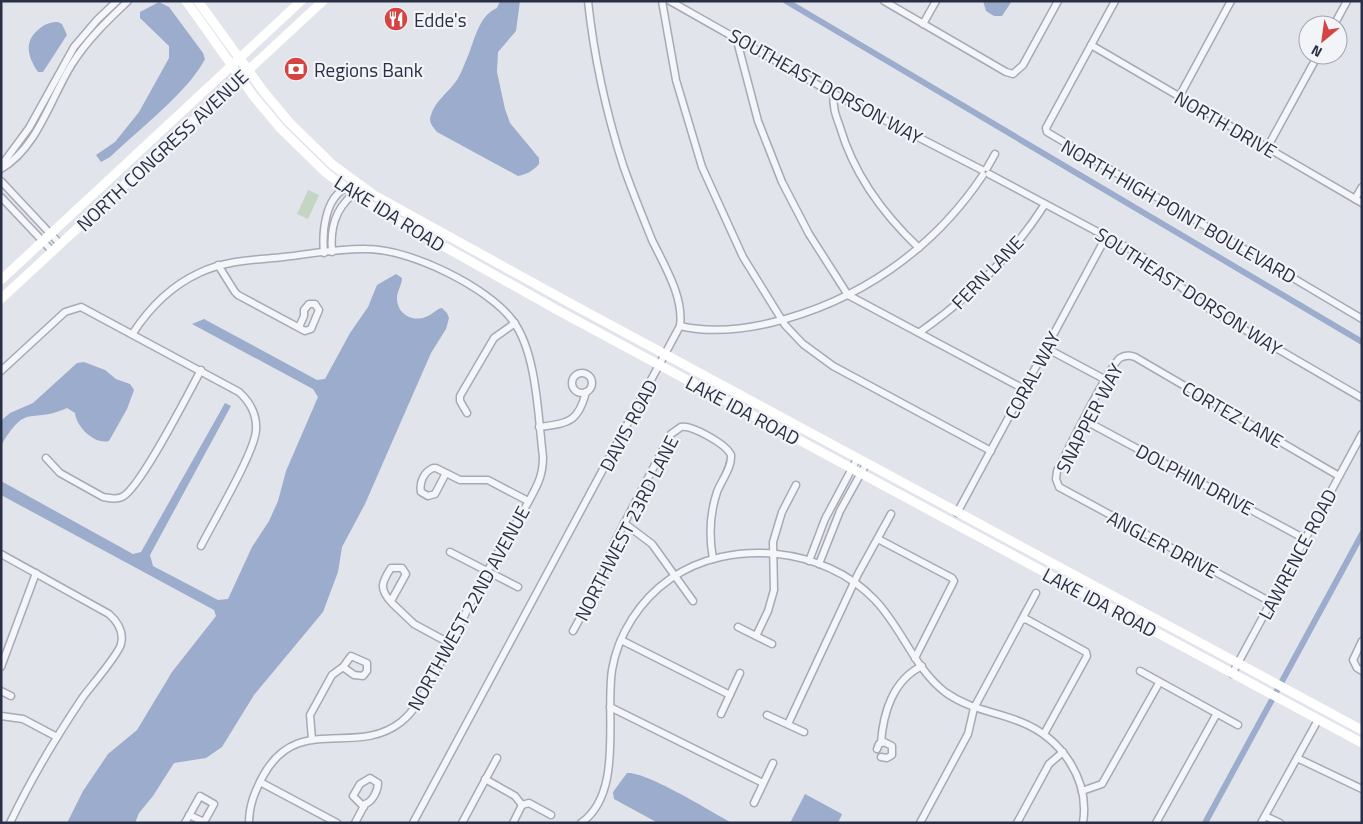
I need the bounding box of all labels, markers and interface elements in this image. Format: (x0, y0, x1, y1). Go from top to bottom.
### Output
place label: Edde's (414, 5, 467, 34)
restaurant icon: Edde's (383, 6, 409, 32)
north arrow (1298, 15, 1348, 65)
street label: SOUTHEAST DORSON WAY (724, 21, 929, 152)
text: N (1307, 40, 1326, 63)
place label: Regions Bank (314, 55, 423, 84)
bank icon: Regions Bank (283, 56, 309, 82)
street label: NORTH CONGRESS AVENUE (69, 62, 255, 238)
street label: NORTH DRIVE (1169, 83, 1283, 165)
street label: NORTH HIGH POINT BOULEVARD (1056, 132, 1302, 290)
street label: LAKE IDA ROAD (329, 167, 451, 259)
street label: SOUTHEAST DORSON WAY (1090, 220, 1289, 363)
street label: FERN LANE (944, 228, 1030, 316)
street label: CORAL WAY (997, 325, 1068, 424)
street label: SNAPPER WAY (1048, 357, 1130, 478)
street label: LAKE IDA ROAD (681, 368, 805, 452)
street label: CORTEZ LANE (1177, 373, 1289, 455)
street label: DAVIS ROAD (592, 374, 664, 476)
street label: NORTHWEST 23RD LANE (567, 430, 685, 626)
street label: DOLPHIN DRIVE (1131, 436, 1259, 522)
street label: LAWRENCE ROAD (1250, 483, 1344, 625)
street label: NORTHWEST 22ND AVENUE (400, 500, 536, 716)
street label: ANGLER DRIVE (1103, 503, 1223, 585)
street label: LAKE IDA ROAD (1038, 560, 1162, 644)

